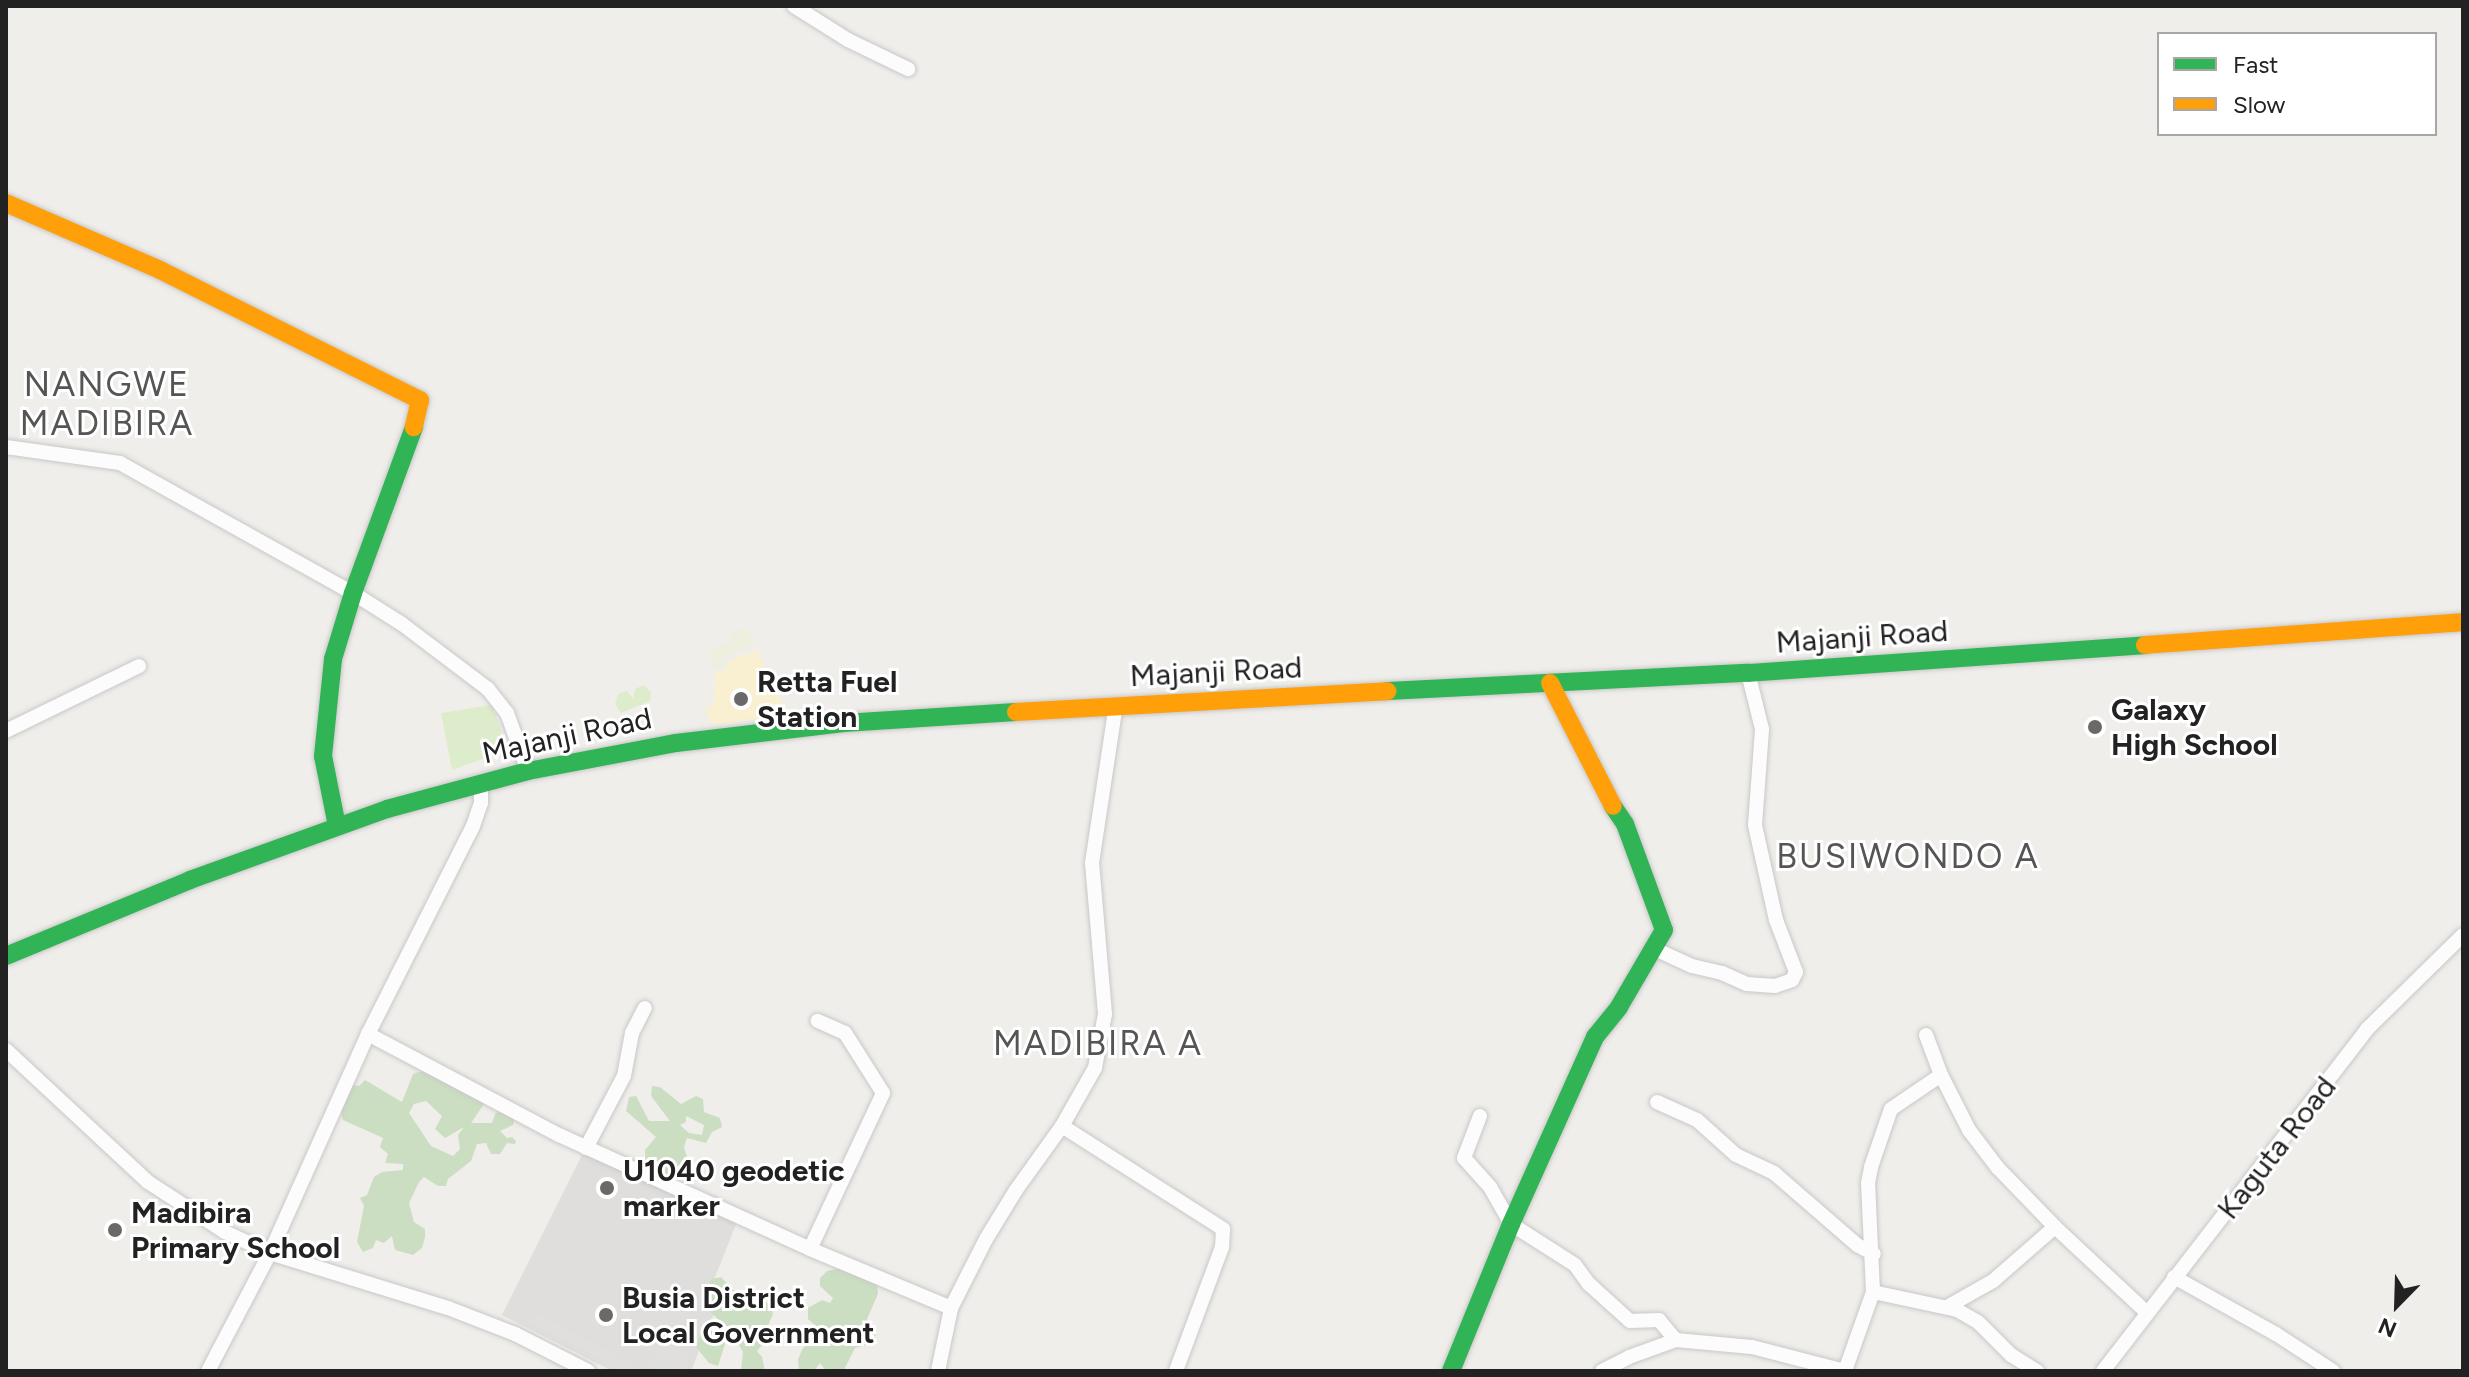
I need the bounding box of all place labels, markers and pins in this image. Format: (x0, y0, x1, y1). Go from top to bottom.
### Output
place label: Retta Fuel Station (757, 664, 897, 734)
marker: Retta Fuel Station (732, 690, 750, 708)
place label: Galaxy High School (2111, 692, 2278, 762)
marker: Galaxy High School (2086, 718, 2104, 736)
place label: U1040 geodetic marker (623, 1153, 845, 1224)
marker: U1040 geodetic marker (598, 1179, 616, 1197)
place label: Madibira Primary School (131, 1195, 340, 1266)
marker: Madibira Primary School (106, 1221, 124, 1239)
place label: Busia District Local Government (622, 1280, 875, 1350)
marker: Busia District Local Government (597, 1306, 615, 1324)

